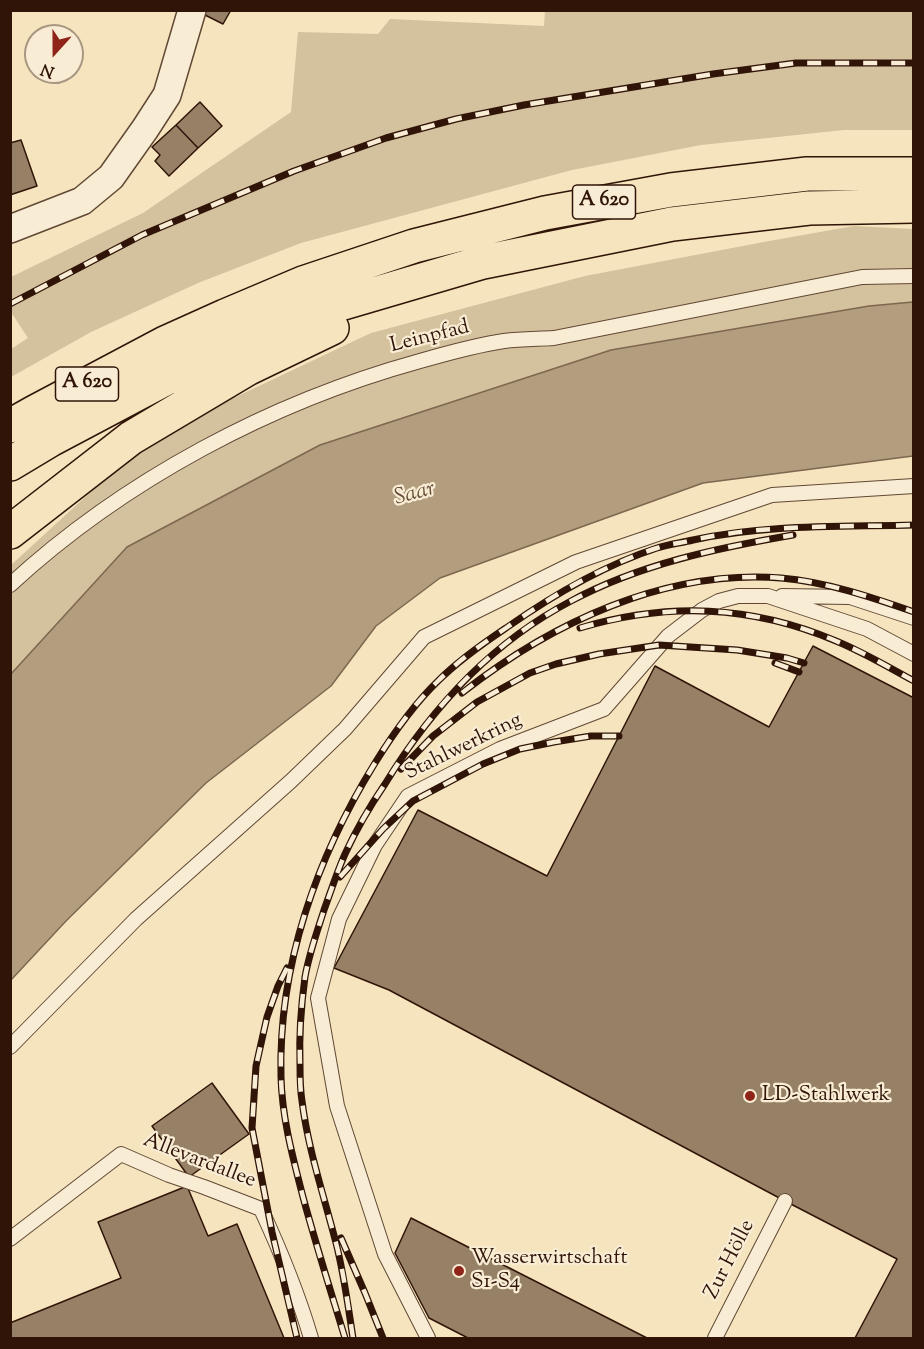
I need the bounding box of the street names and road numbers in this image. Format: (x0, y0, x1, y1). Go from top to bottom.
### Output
road number: A 620 (572, 185, 636, 219)
street label: Leinpfad (388, 316, 472, 360)
road number: A 620 (56, 367, 118, 401)
street label: Stahlwerkring (401, 709, 527, 787)
street label: Allevardallee (139, 1129, 259, 1195)
street label: Zur Hölle (700, 1216, 762, 1304)

